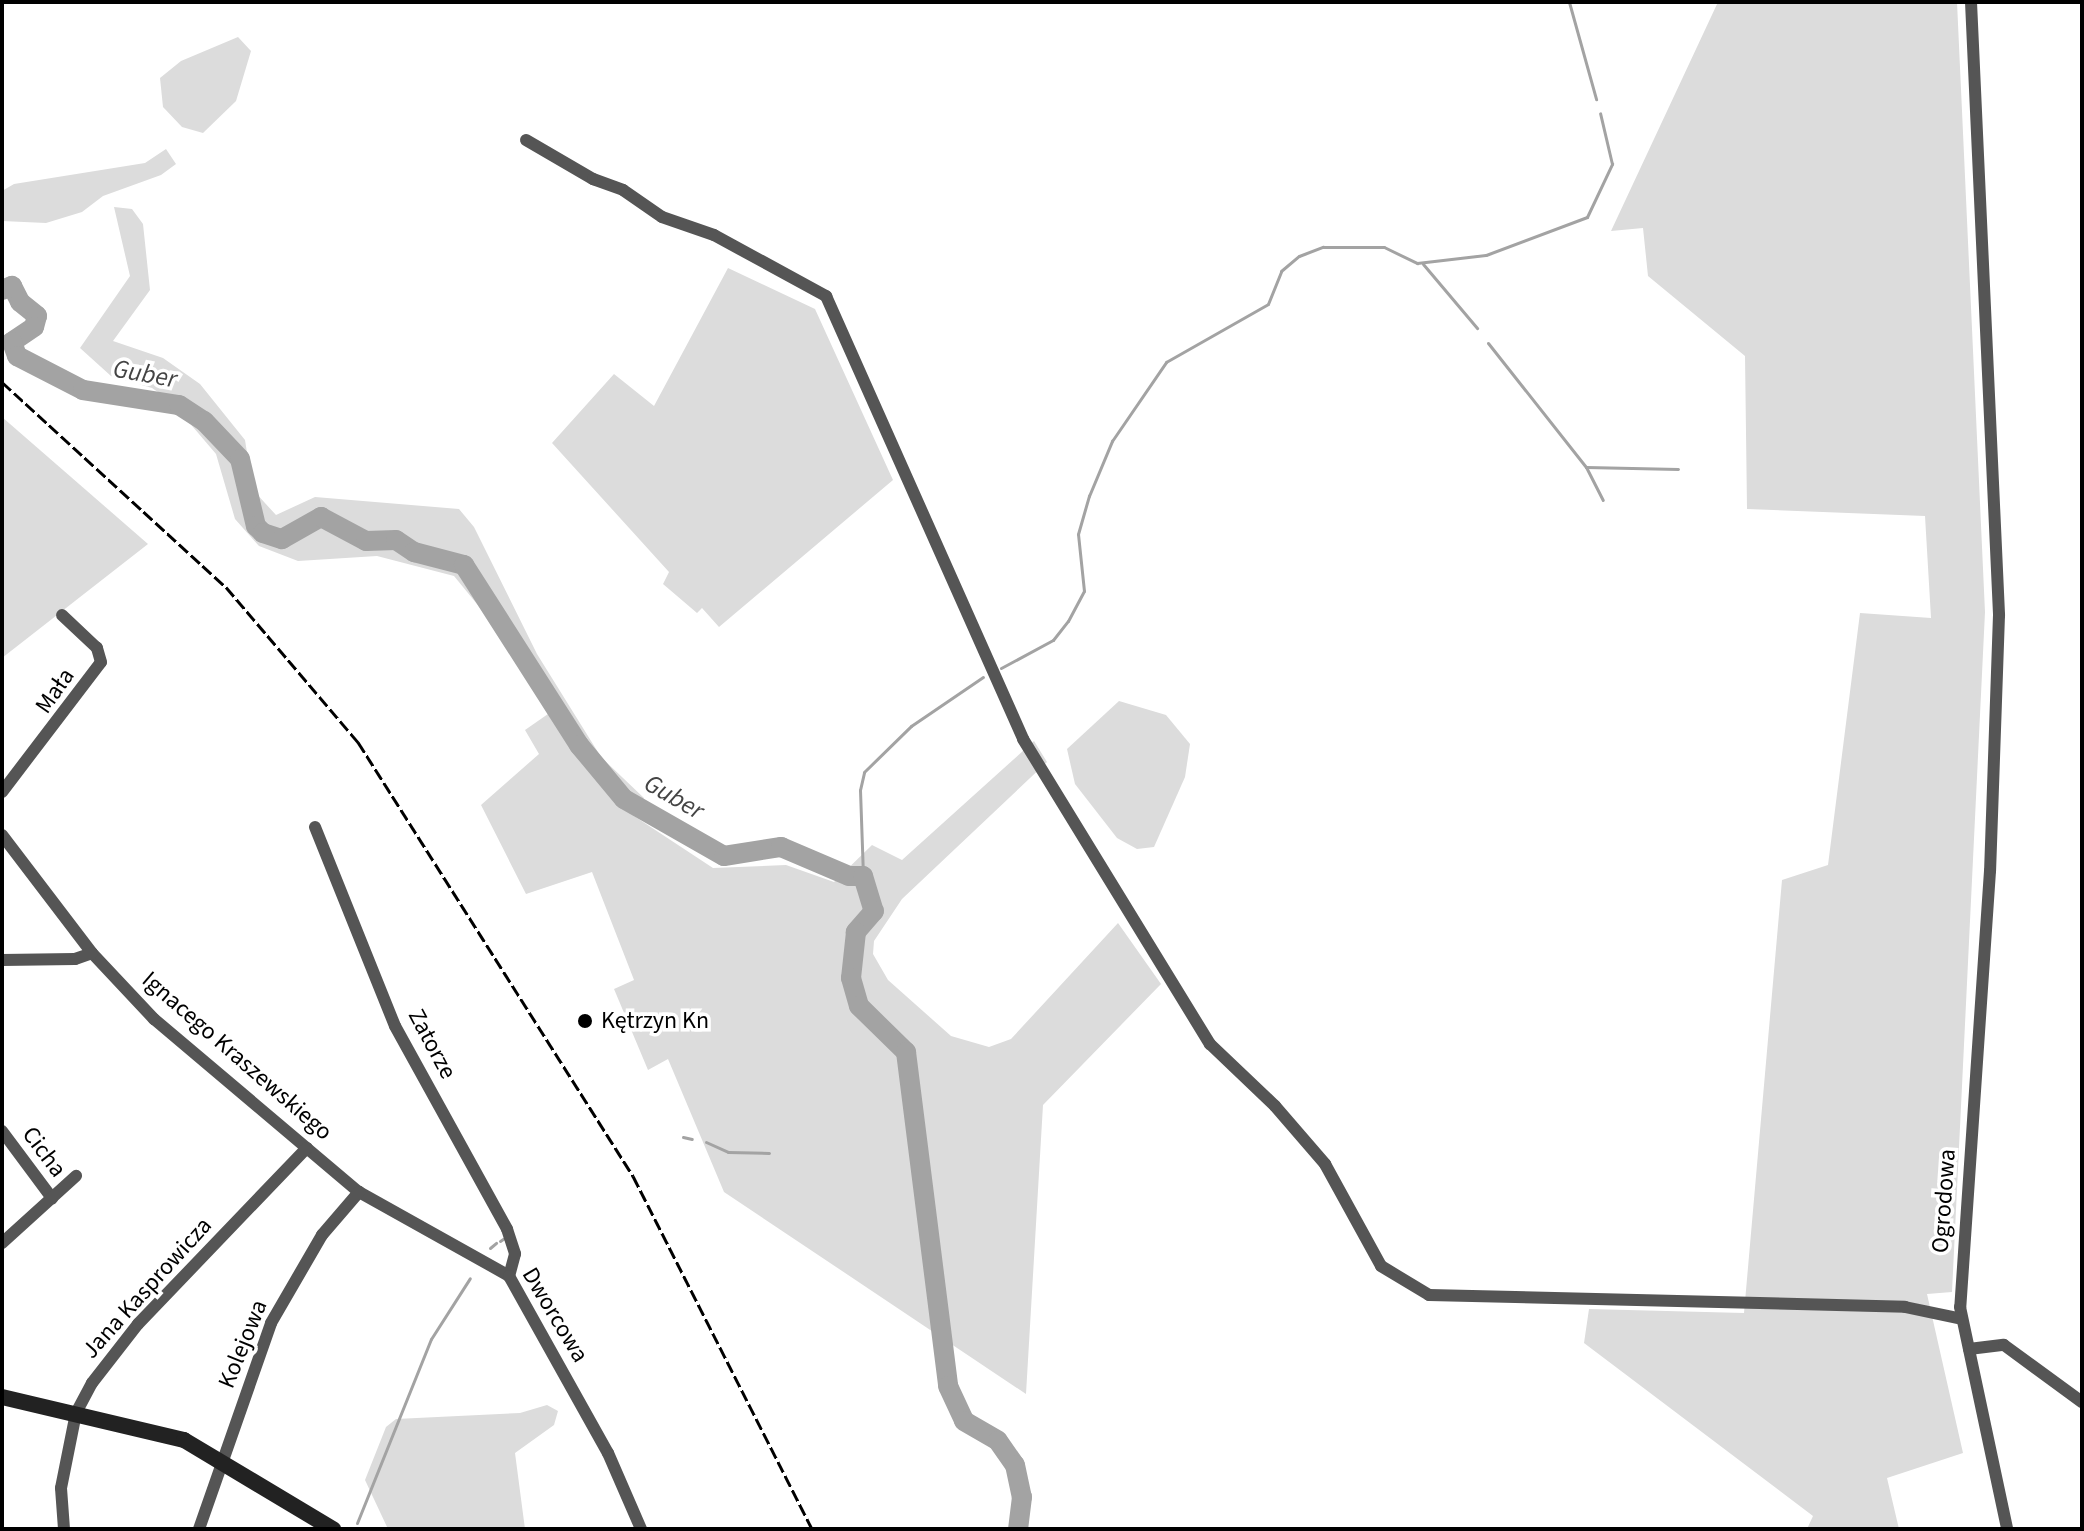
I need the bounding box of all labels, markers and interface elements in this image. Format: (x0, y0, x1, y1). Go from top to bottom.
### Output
water label: Guber (111, 353, 179, 395)
street label: Mała (29, 663, 81, 719)
water label: Guber (638, 767, 710, 827)
street label: Ignacego Kraszewskiego (136, 966, 338, 1146)
street label: Zatorze (402, 1004, 462, 1084)
place label: Kętrzyn Kn (601, 1007, 709, 1035)
marker: Kętrzyn Kn (576, 1012, 594, 1030)
street label: Cicha (16, 1121, 72, 1183)
street label: Ogrodowa (1926, 1148, 1962, 1254)
street label: Jana Kasprowicza (76, 1212, 218, 1364)
street label: Dworcowa (515, 1262, 595, 1368)
street label: Kolejowa (212, 1296, 274, 1392)

